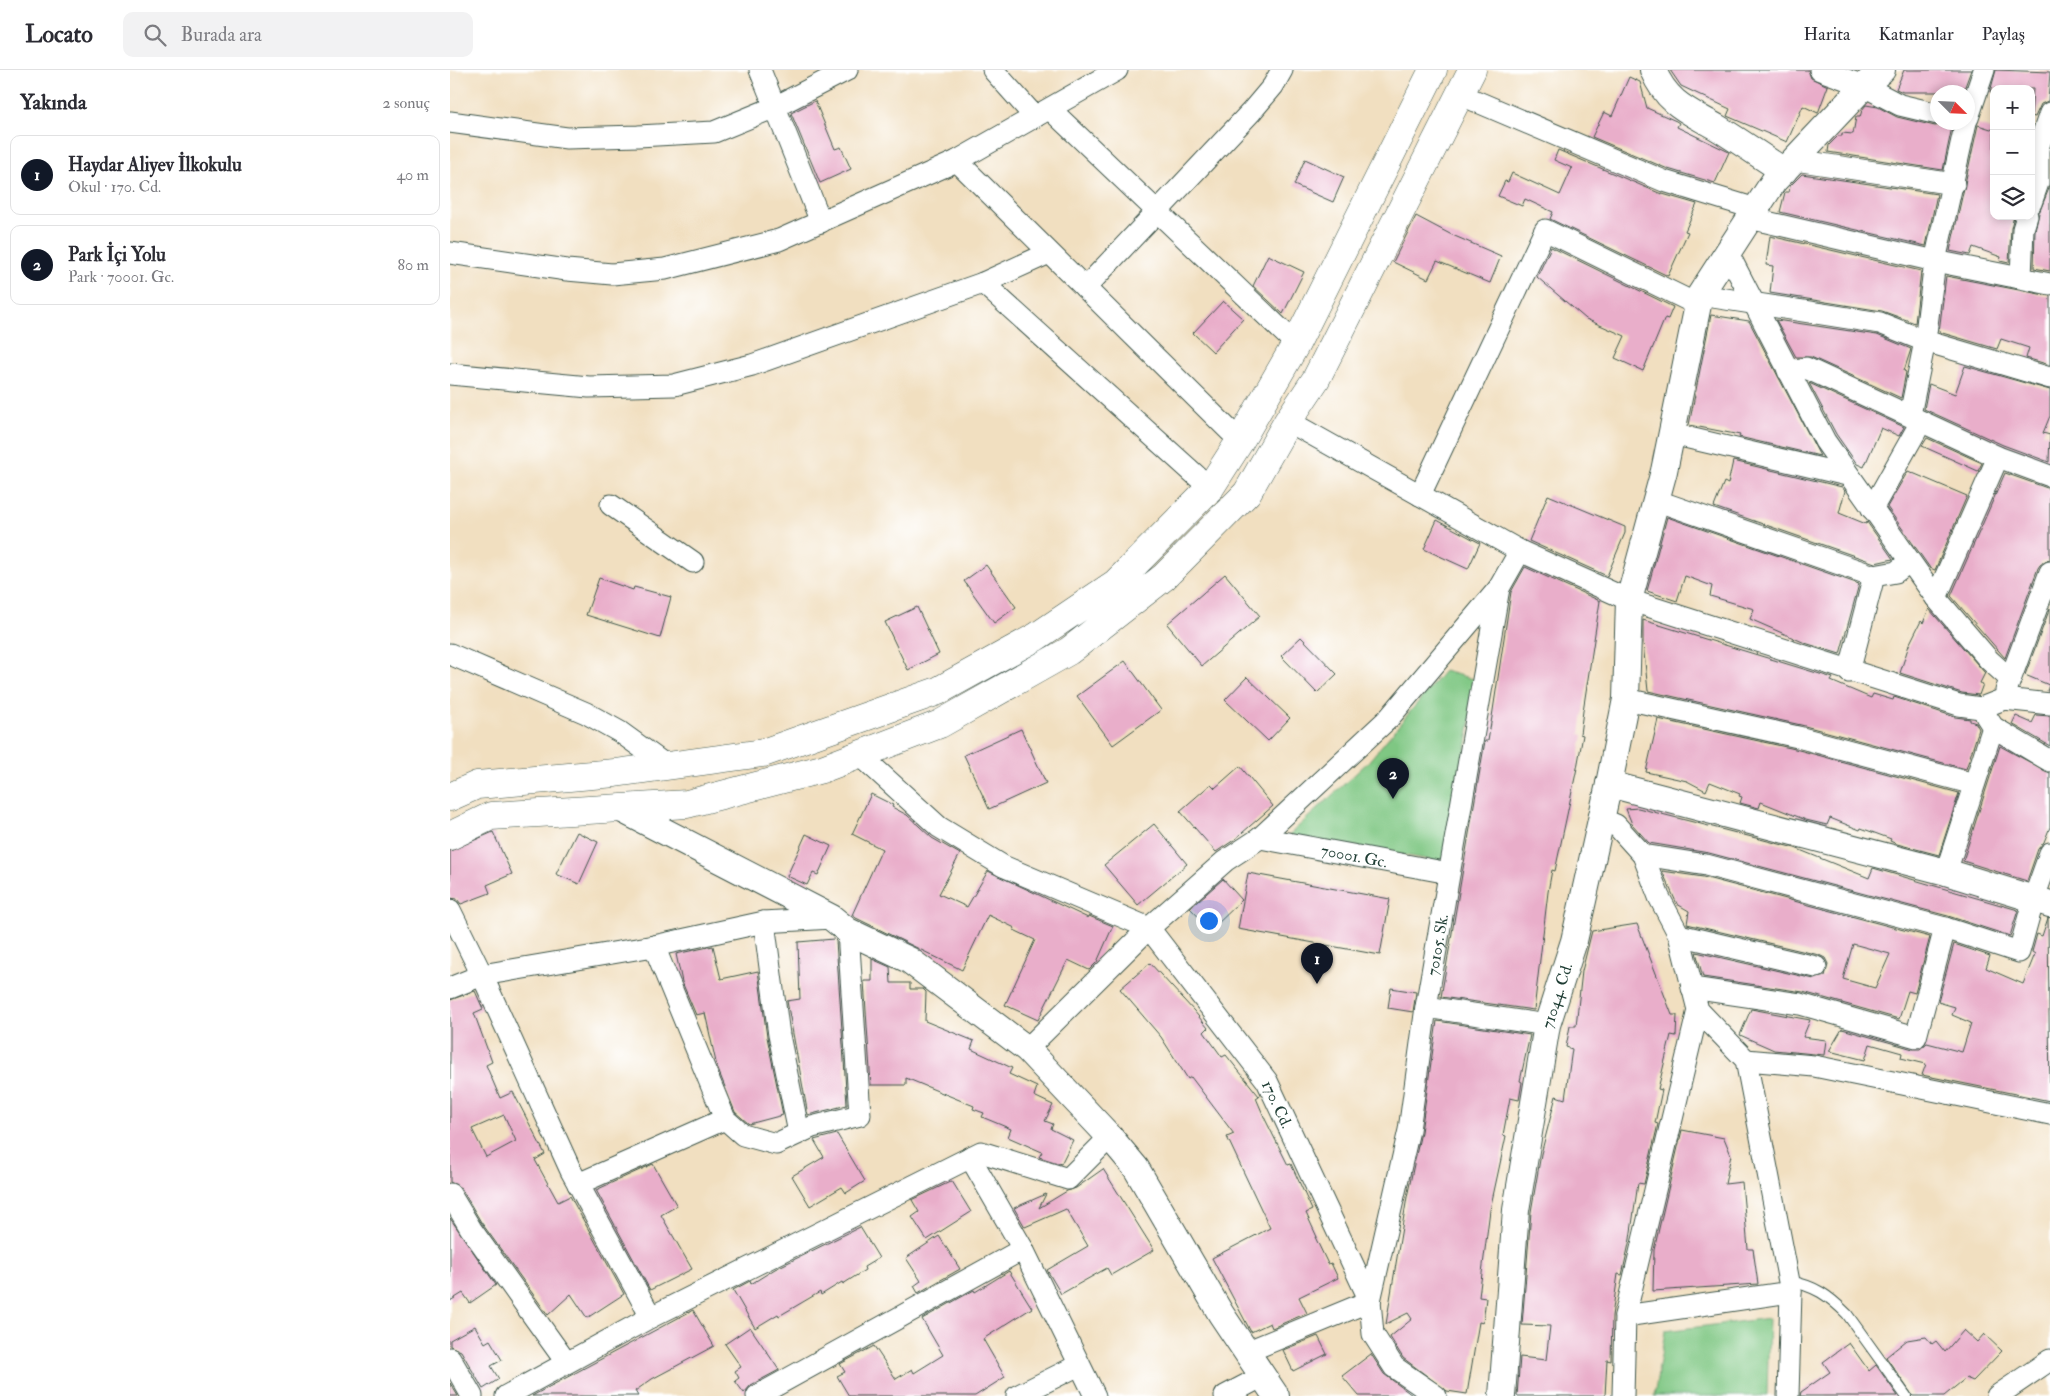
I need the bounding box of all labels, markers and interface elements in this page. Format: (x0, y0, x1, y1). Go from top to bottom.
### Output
search box (123, 12, 473, 57)
text: Locato (25, 19, 93, 50)
icon: search (141, 21, 169, 49)
text: Burada ara (181, 23, 262, 47)
text: Harita (1804, 23, 1850, 46)
text: Katmanlar (1878, 23, 1954, 46)
text: Paylaş (1982, 23, 2025, 46)
north arrow (1930, 85, 1975, 130)
map controls (1990, 85, 2035, 220)
button: + (1990, 85, 2035, 130)
text: Yakında (20, 89, 87, 116)
text: 2 sonuç (382, 93, 430, 113)
button: − (1990, 130, 2035, 175)
text: Haydar Aliyev İlkokulu (68, 153, 242, 177)
text: 1 (34, 165, 40, 185)
text: 40 m (396, 165, 429, 185)
button: layers (1990, 175, 2035, 220)
text: Okul · 170. Cd. (68, 177, 161, 197)
text: Park İçi Yolu (68, 243, 166, 267)
text: 2 (33, 255, 41, 275)
text: 80 m (398, 255, 429, 275)
text: Park · 70001. Gc. (68, 267, 174, 287)
pin: 2 (1377, 758, 1409, 799)
street label: 70001. Gc. (1319, 841, 1389, 872)
your location (1196, 908, 1222, 934)
street label: 70105. Sk. (1423, 913, 1453, 977)
pin: 1 (1301, 943, 1333, 984)
street label: 71044. Cd. (1537, 961, 1577, 1031)
street label: 170. Cd. (1257, 1077, 1297, 1131)

